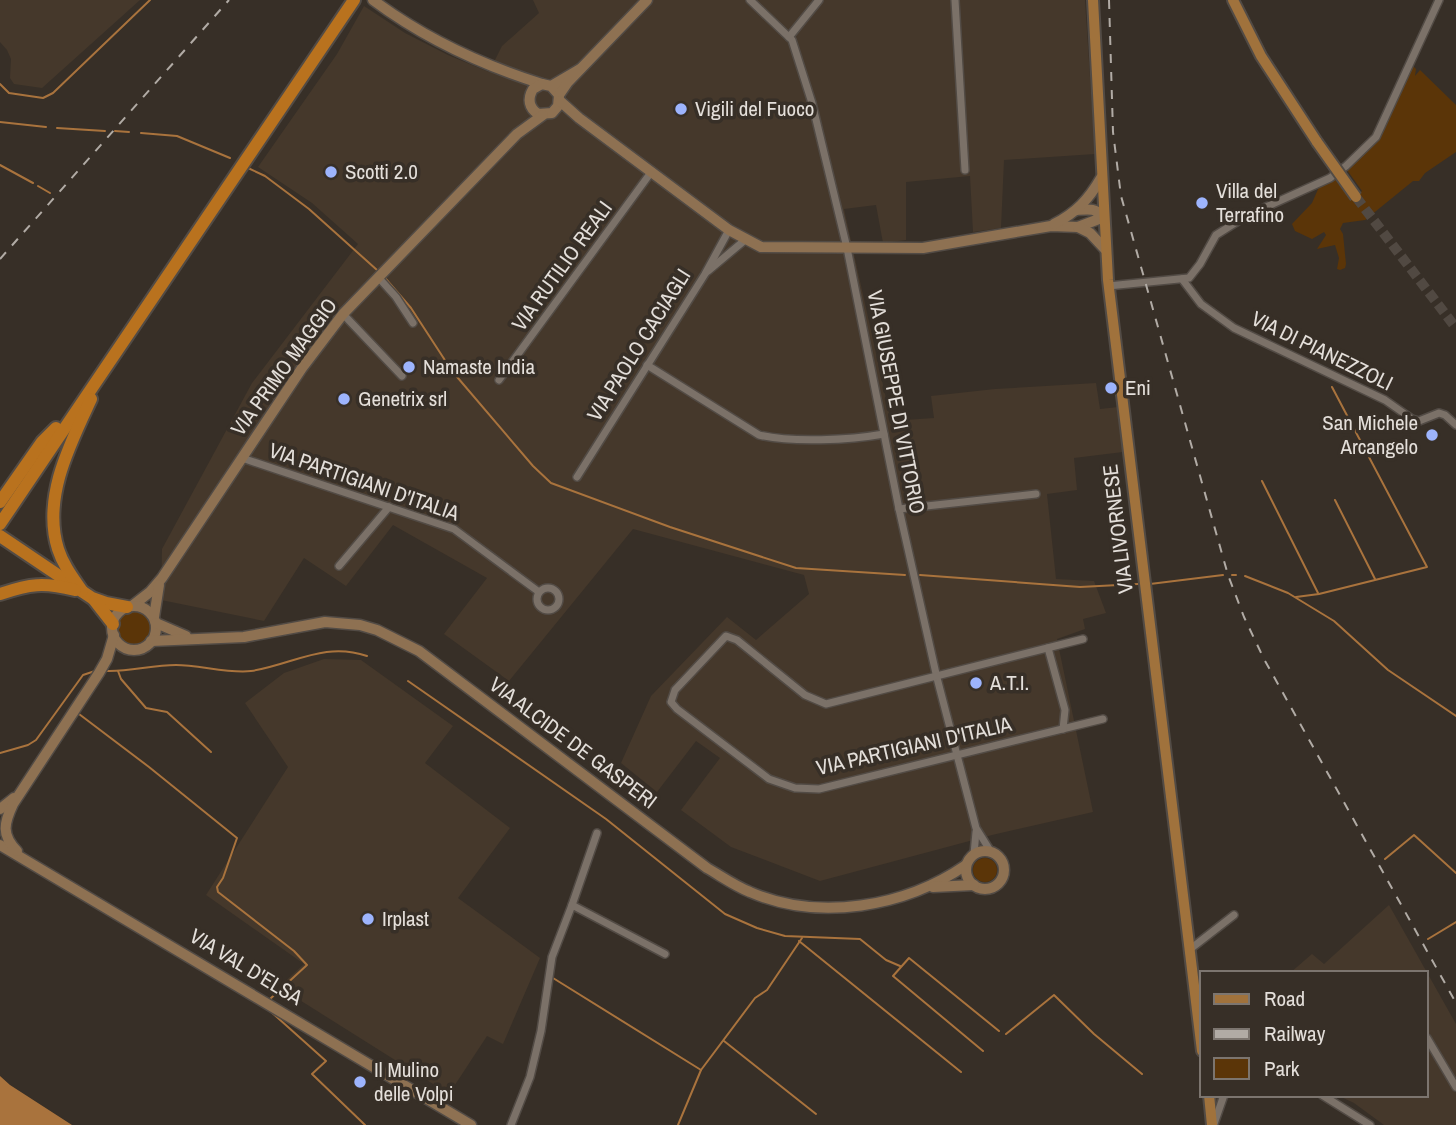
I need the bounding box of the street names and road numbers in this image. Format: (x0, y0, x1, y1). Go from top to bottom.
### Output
street label: VIA RUTILIO REALI (505, 195, 619, 337)
street label: VIA PAOLO CACIAGLI (580, 263, 697, 427)
street label: VIA GIUSEPPE DI VITTORIO (861, 287, 932, 516)
street label: VIA PRIMO MAGGIO (224, 292, 343, 441)
street label: VIA DI PIANEZZOLI (1247, 304, 1398, 397)
street label: VIA PARTIGIANI D'ITALIA (265, 435, 464, 528)
street label: VIA LIVORNESE (1095, 463, 1140, 595)
street label: VIA ALCIDE DE GASPERI (484, 670, 663, 815)
street label: VIA PARTIGIANI D'ITALIA (813, 709, 1015, 782)
street label: VIA VAL D'ELSA (184, 921, 309, 1012)

